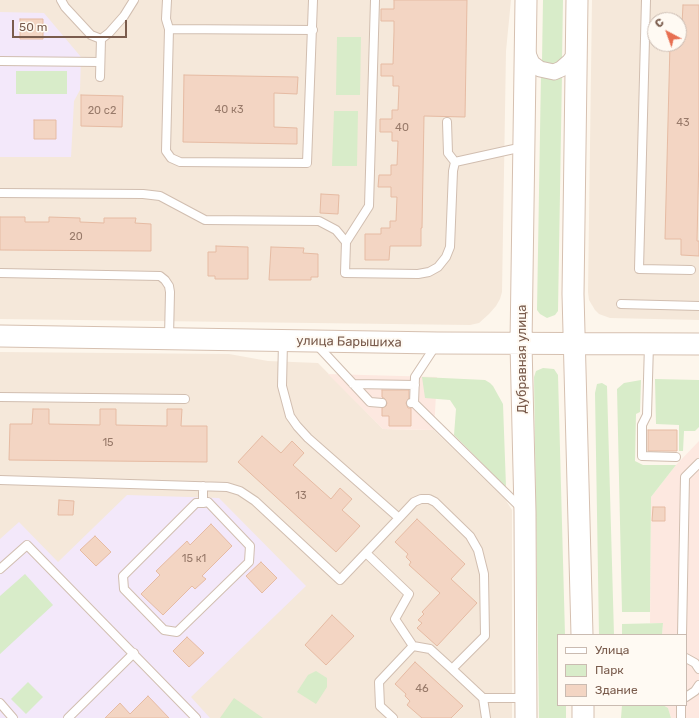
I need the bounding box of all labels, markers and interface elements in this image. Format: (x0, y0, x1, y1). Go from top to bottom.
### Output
scale bar (14, 12, 129, 38)
north arrow (647, 12, 687, 52)
text: С (652, 16, 667, 31)
text: 50 m (19, 20, 47, 34)
house number: 40 к3 (214, 103, 244, 117)
house number: 20 с2 (88, 104, 116, 118)
house number: 43 (676, 116, 690, 130)
house number: 40 (395, 121, 409, 135)
house number: 20 (69, 230, 83, 244)
street label: Дубравная улица (514, 305, 530, 413)
street label: улица Барышиха (296, 333, 402, 351)
house number: 15 (102, 436, 114, 450)
house number: 13 (295, 489, 307, 503)
house number: 15 к1 (182, 552, 206, 566)
legend (557, 634, 687, 706)
text: Улица (595, 643, 629, 657)
text: Парк (595, 663, 624, 677)
house number: 46 (415, 682, 429, 696)
text: Здание (595, 683, 638, 697)

